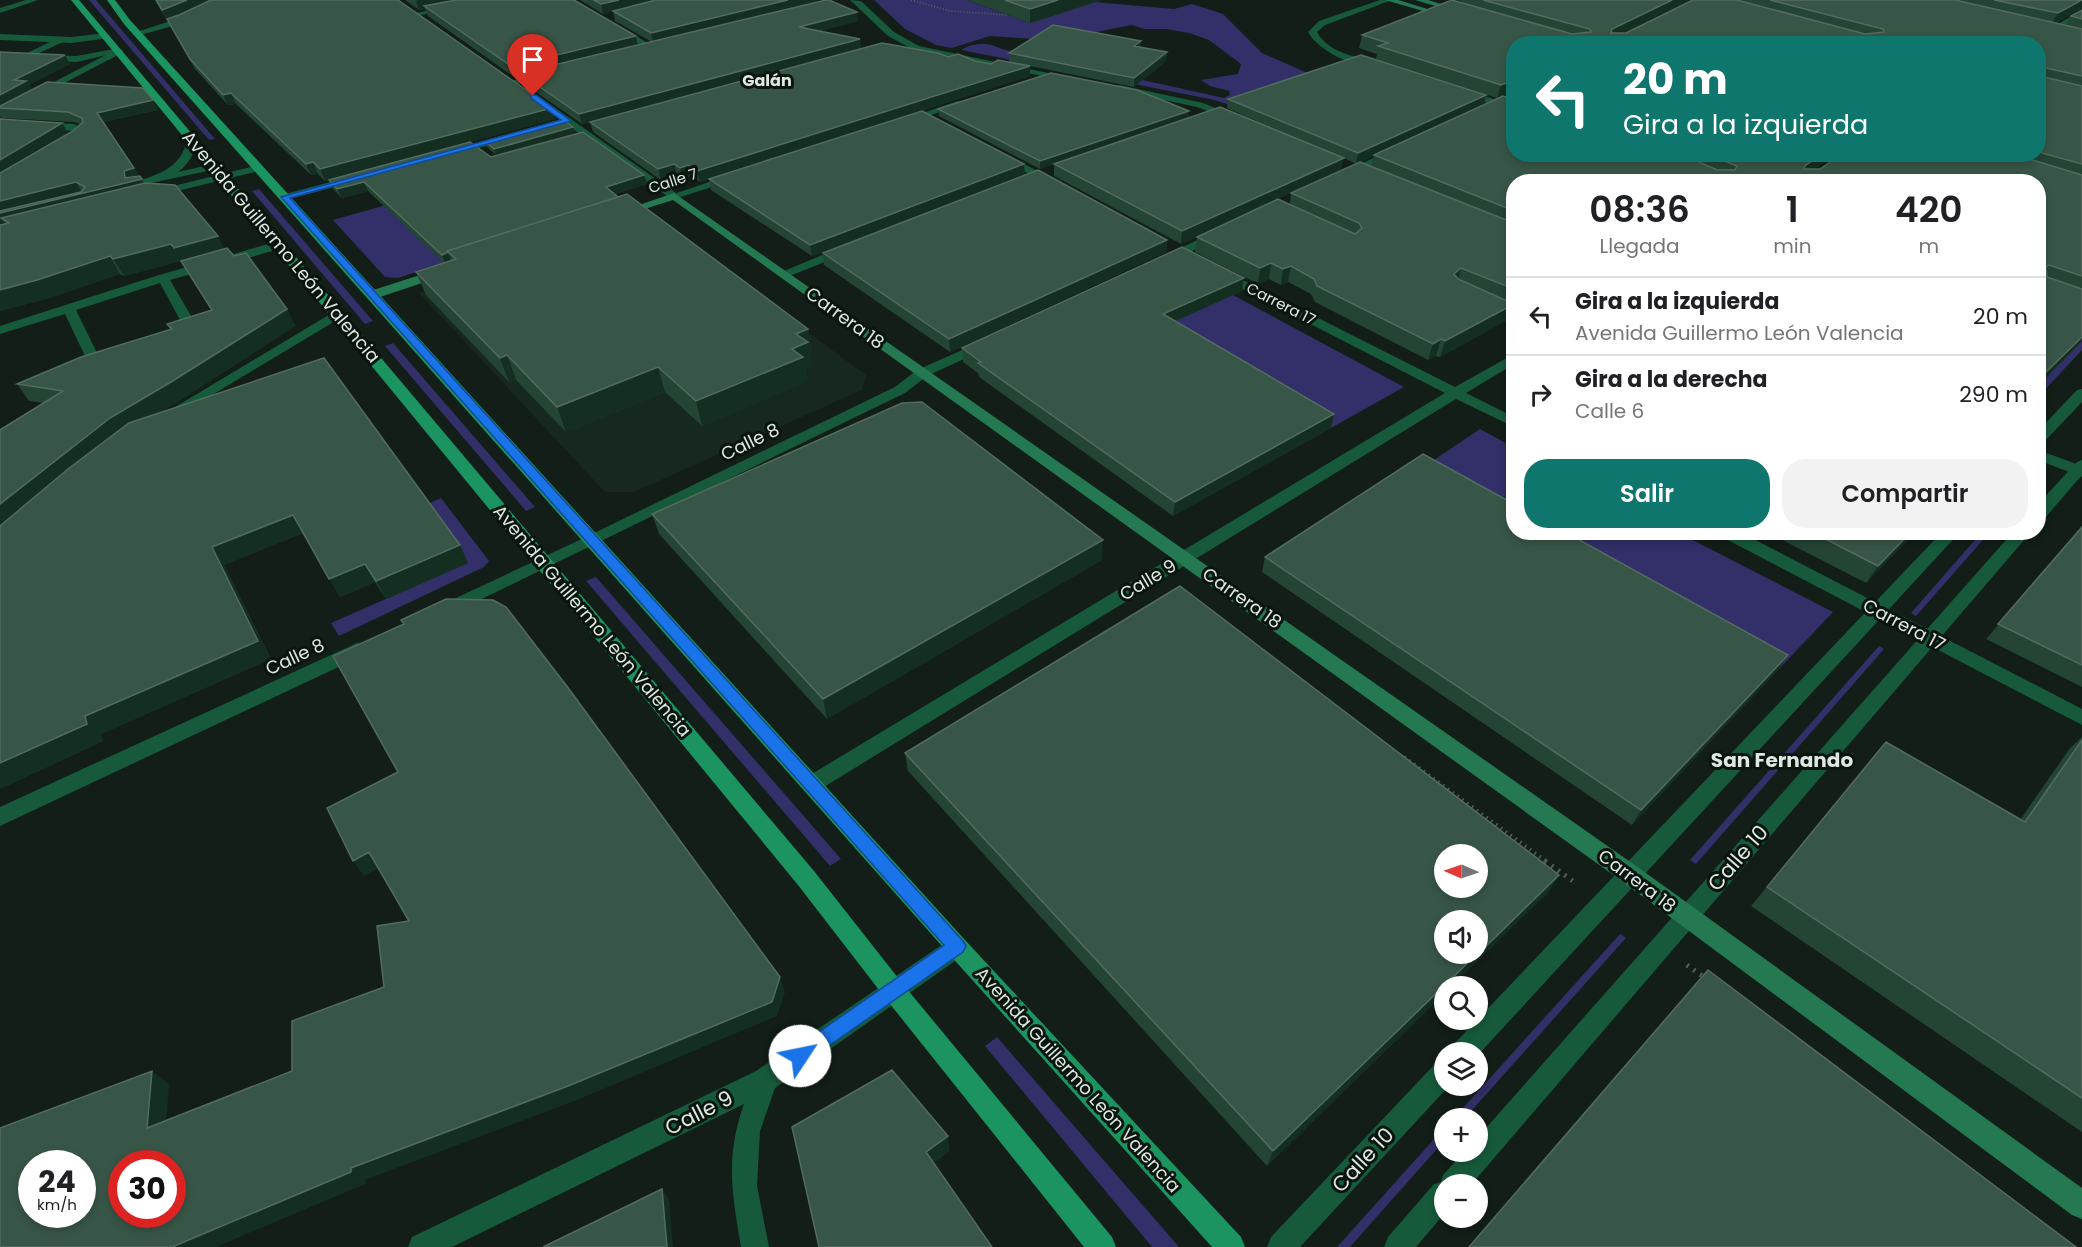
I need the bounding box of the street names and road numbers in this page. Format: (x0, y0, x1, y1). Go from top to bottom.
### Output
street label: Avenida Guillermo León Valencia (177, 125, 386, 368)
street label: Calle 7 (646, 163, 700, 198)
street label: Carrera 17 (1243, 277, 1319, 330)
street label: Carrera 18 (801, 281, 890, 355)
street label: Calle 8 (716, 417, 783, 466)
street label: Avenida Guillermo León Valencia (488, 499, 697, 742)
street label: Calle 9 (1115, 553, 1181, 606)
street label: Carrera 18 (1198, 561, 1287, 634)
street label: Carrera 17 (1859, 592, 1950, 657)
street label: Calle 8 (261, 632, 328, 681)
street label: Calle 10 (1701, 818, 1775, 897)
street label: Carrera 18 (1593, 843, 1681, 918)
street label: Avenida Guillermo León Valencia (970, 961, 1187, 1198)
street label: Calle 9 (660, 1083, 738, 1142)
street label: Calle 10 (1325, 1121, 1400, 1199)

